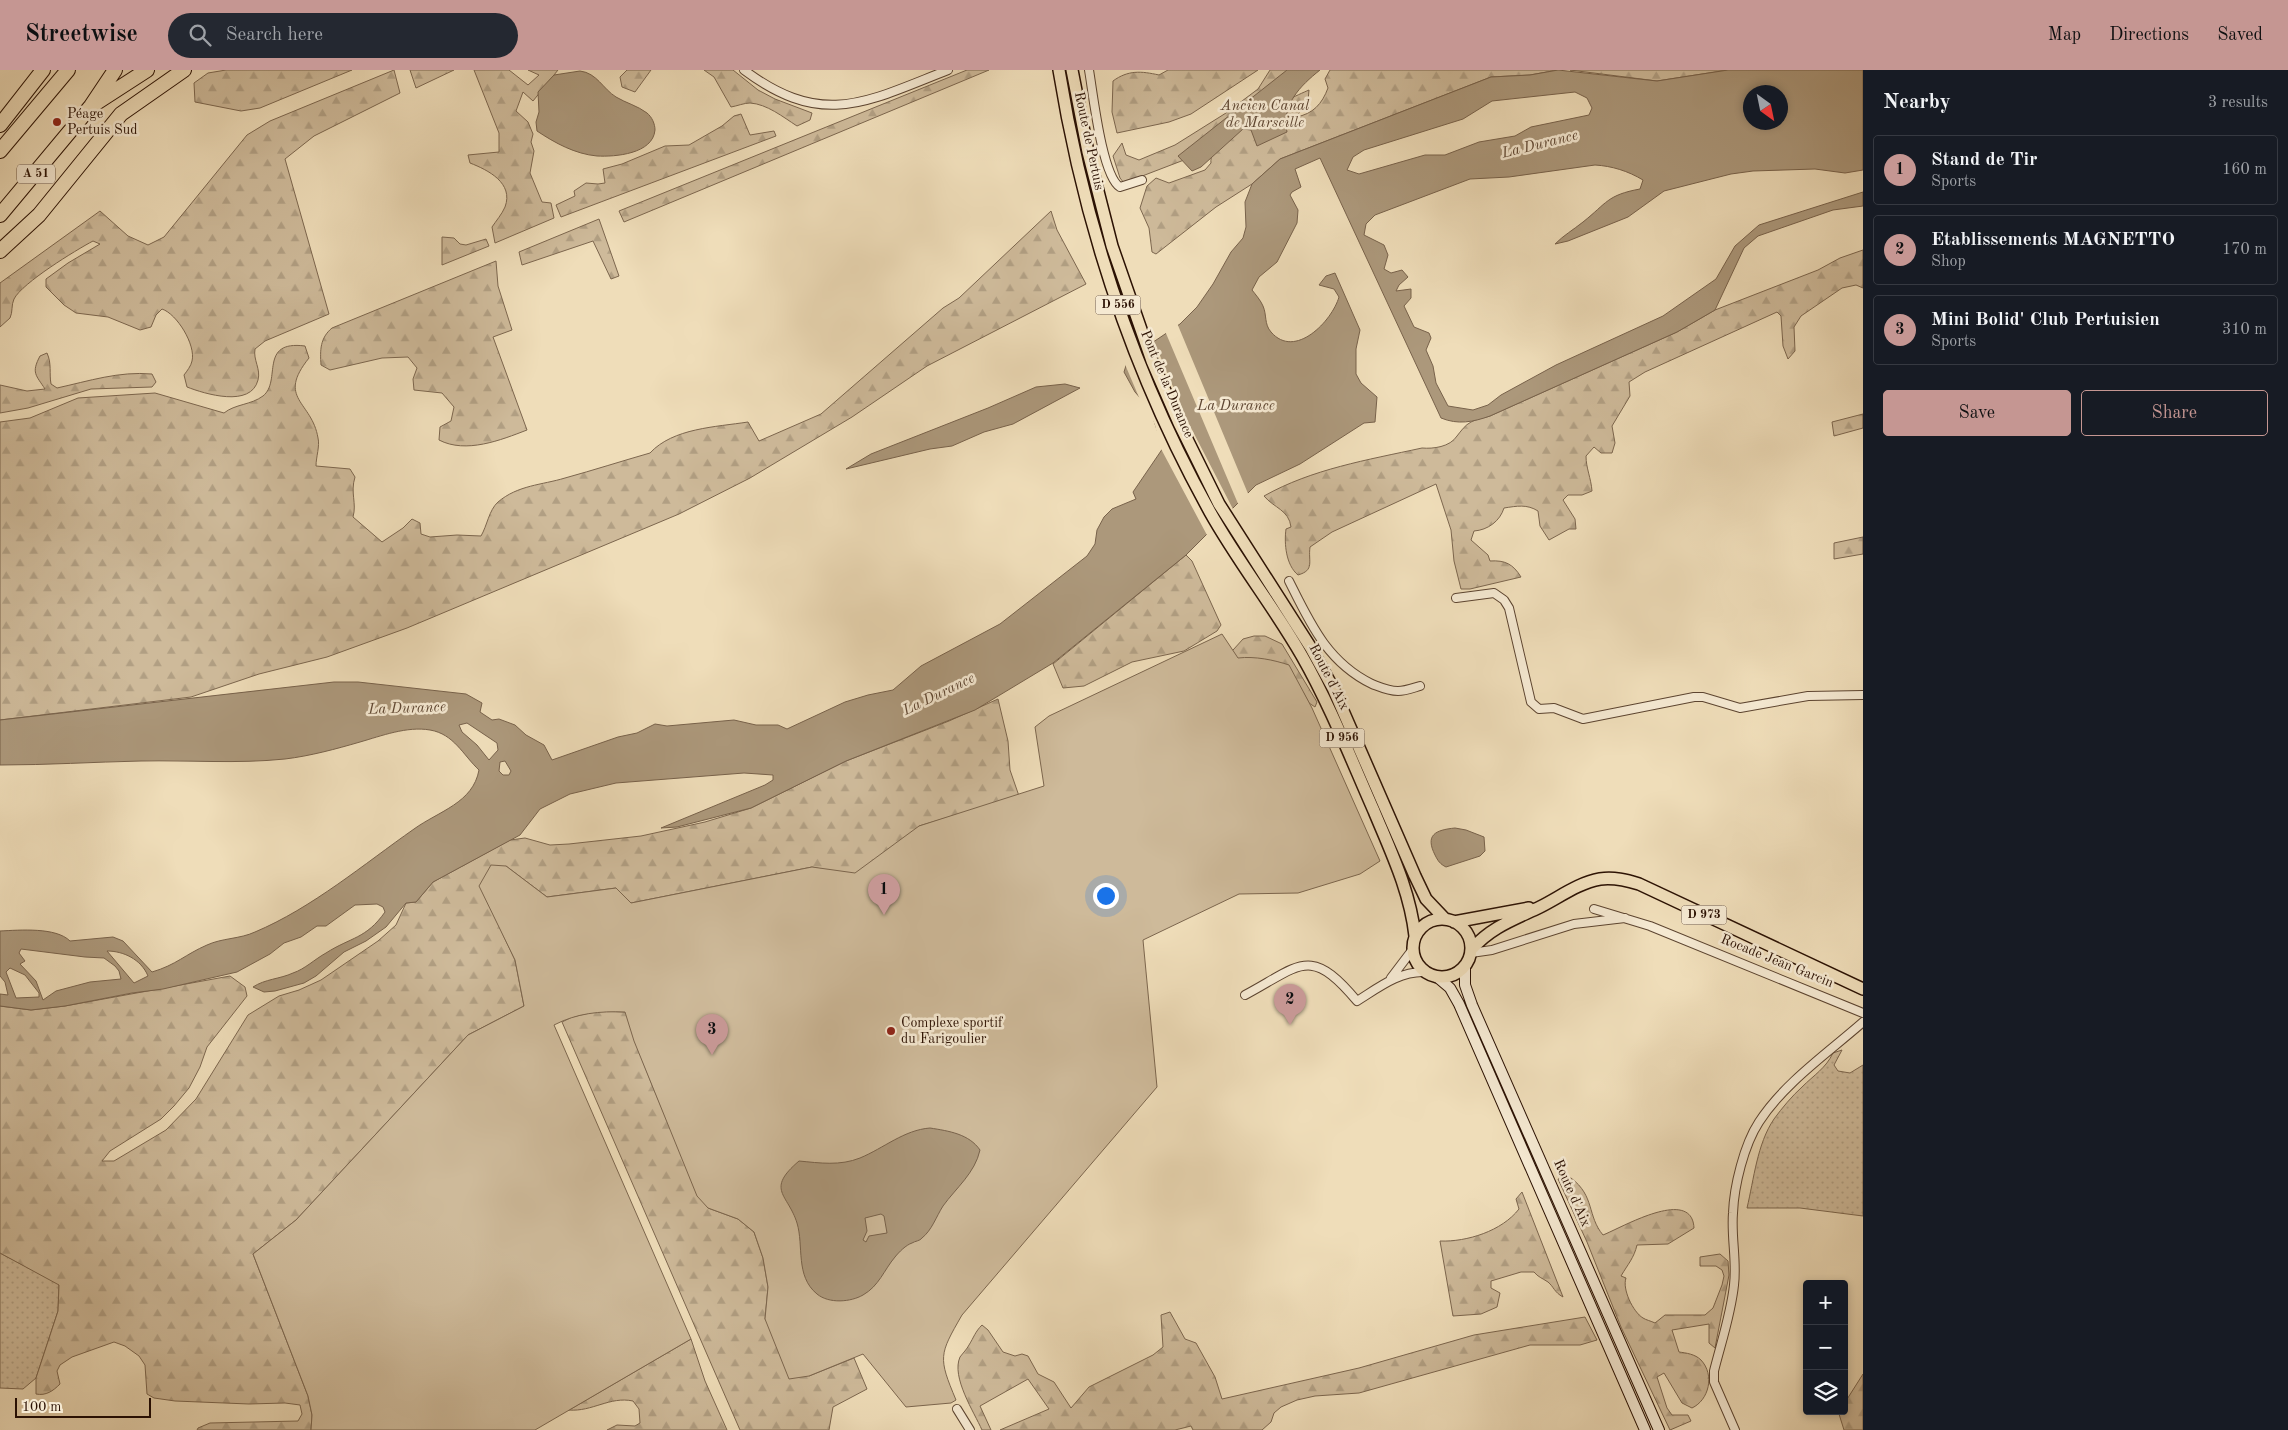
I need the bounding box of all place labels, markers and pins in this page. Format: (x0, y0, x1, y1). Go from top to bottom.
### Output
place label: Péage Pertuis Sud (67, 107, 138, 137)
marker: Péage Pertuis Sud (51, 116, 63, 128)
pin: 1 (868, 874, 900, 915)
pin: 2 (1274, 984, 1306, 1025)
pin: 3 (696, 1014, 728, 1055)
place label: Complexe sportif du Farigoulier (901, 1016, 1004, 1046)
marker: Complexe sportif du Farigoulier (885, 1025, 897, 1037)

